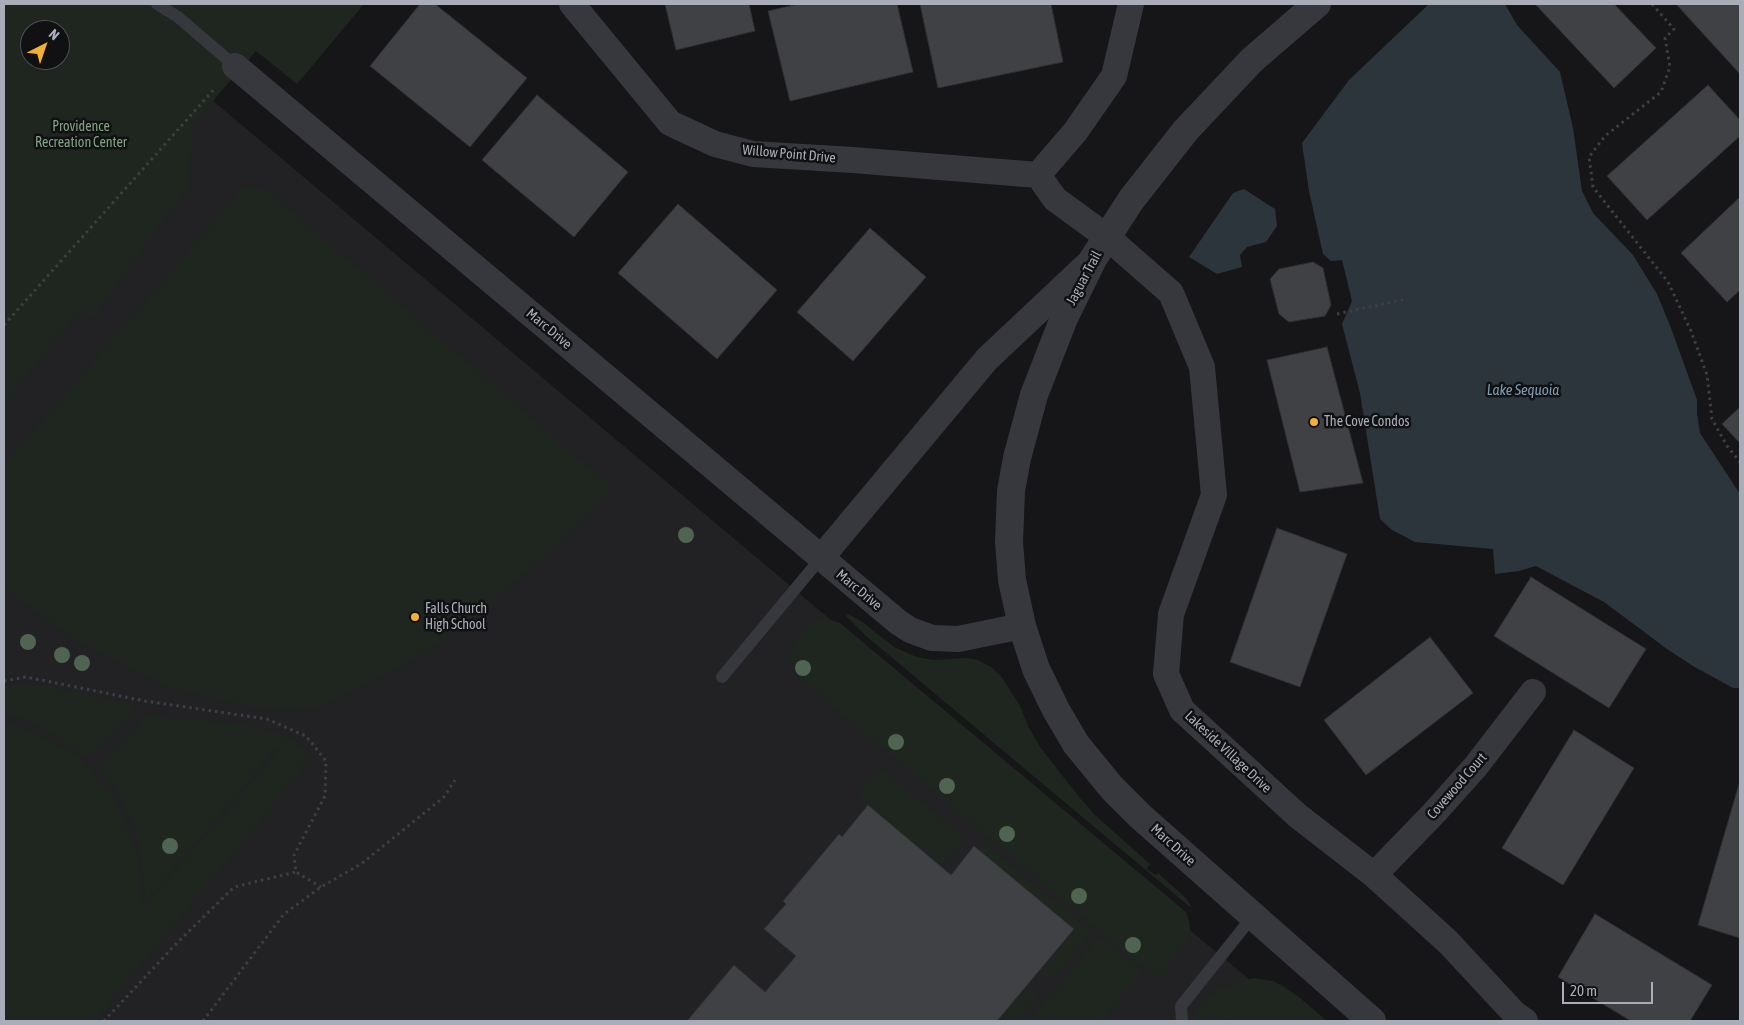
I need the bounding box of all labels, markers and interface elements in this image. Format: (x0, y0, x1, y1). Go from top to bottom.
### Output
north arrow (20, 20, 70, 70)
text: N (46, 26, 63, 43)
park label: Providence Recreation Center (35, 119, 127, 152)
street label: Willow Point Drive (742, 142, 836, 166)
street label: Jaguar Trail (1063, 248, 1105, 308)
street label: Marc Drive (523, 305, 575, 353)
water label: Lake Sequoia (1487, 381, 1559, 399)
place label: The Cove Condos (1324, 414, 1409, 430)
marker: The Cove Condos (1308, 416, 1320, 428)
street label: Marc Drive (833, 566, 885, 614)
place label: Falls Church High School (425, 601, 487, 634)
marker: Falls Church High School (409, 611, 421, 623)
street label: Lakeside Village Drive (1181, 708, 1275, 796)
street label: Covewood Court (1424, 749, 1490, 823)
street label: Marc Drive (1147, 821, 1199, 869)
scale bar (1564, 972, 1655, 1004)
text: 20 m (1570, 982, 1597, 999)

